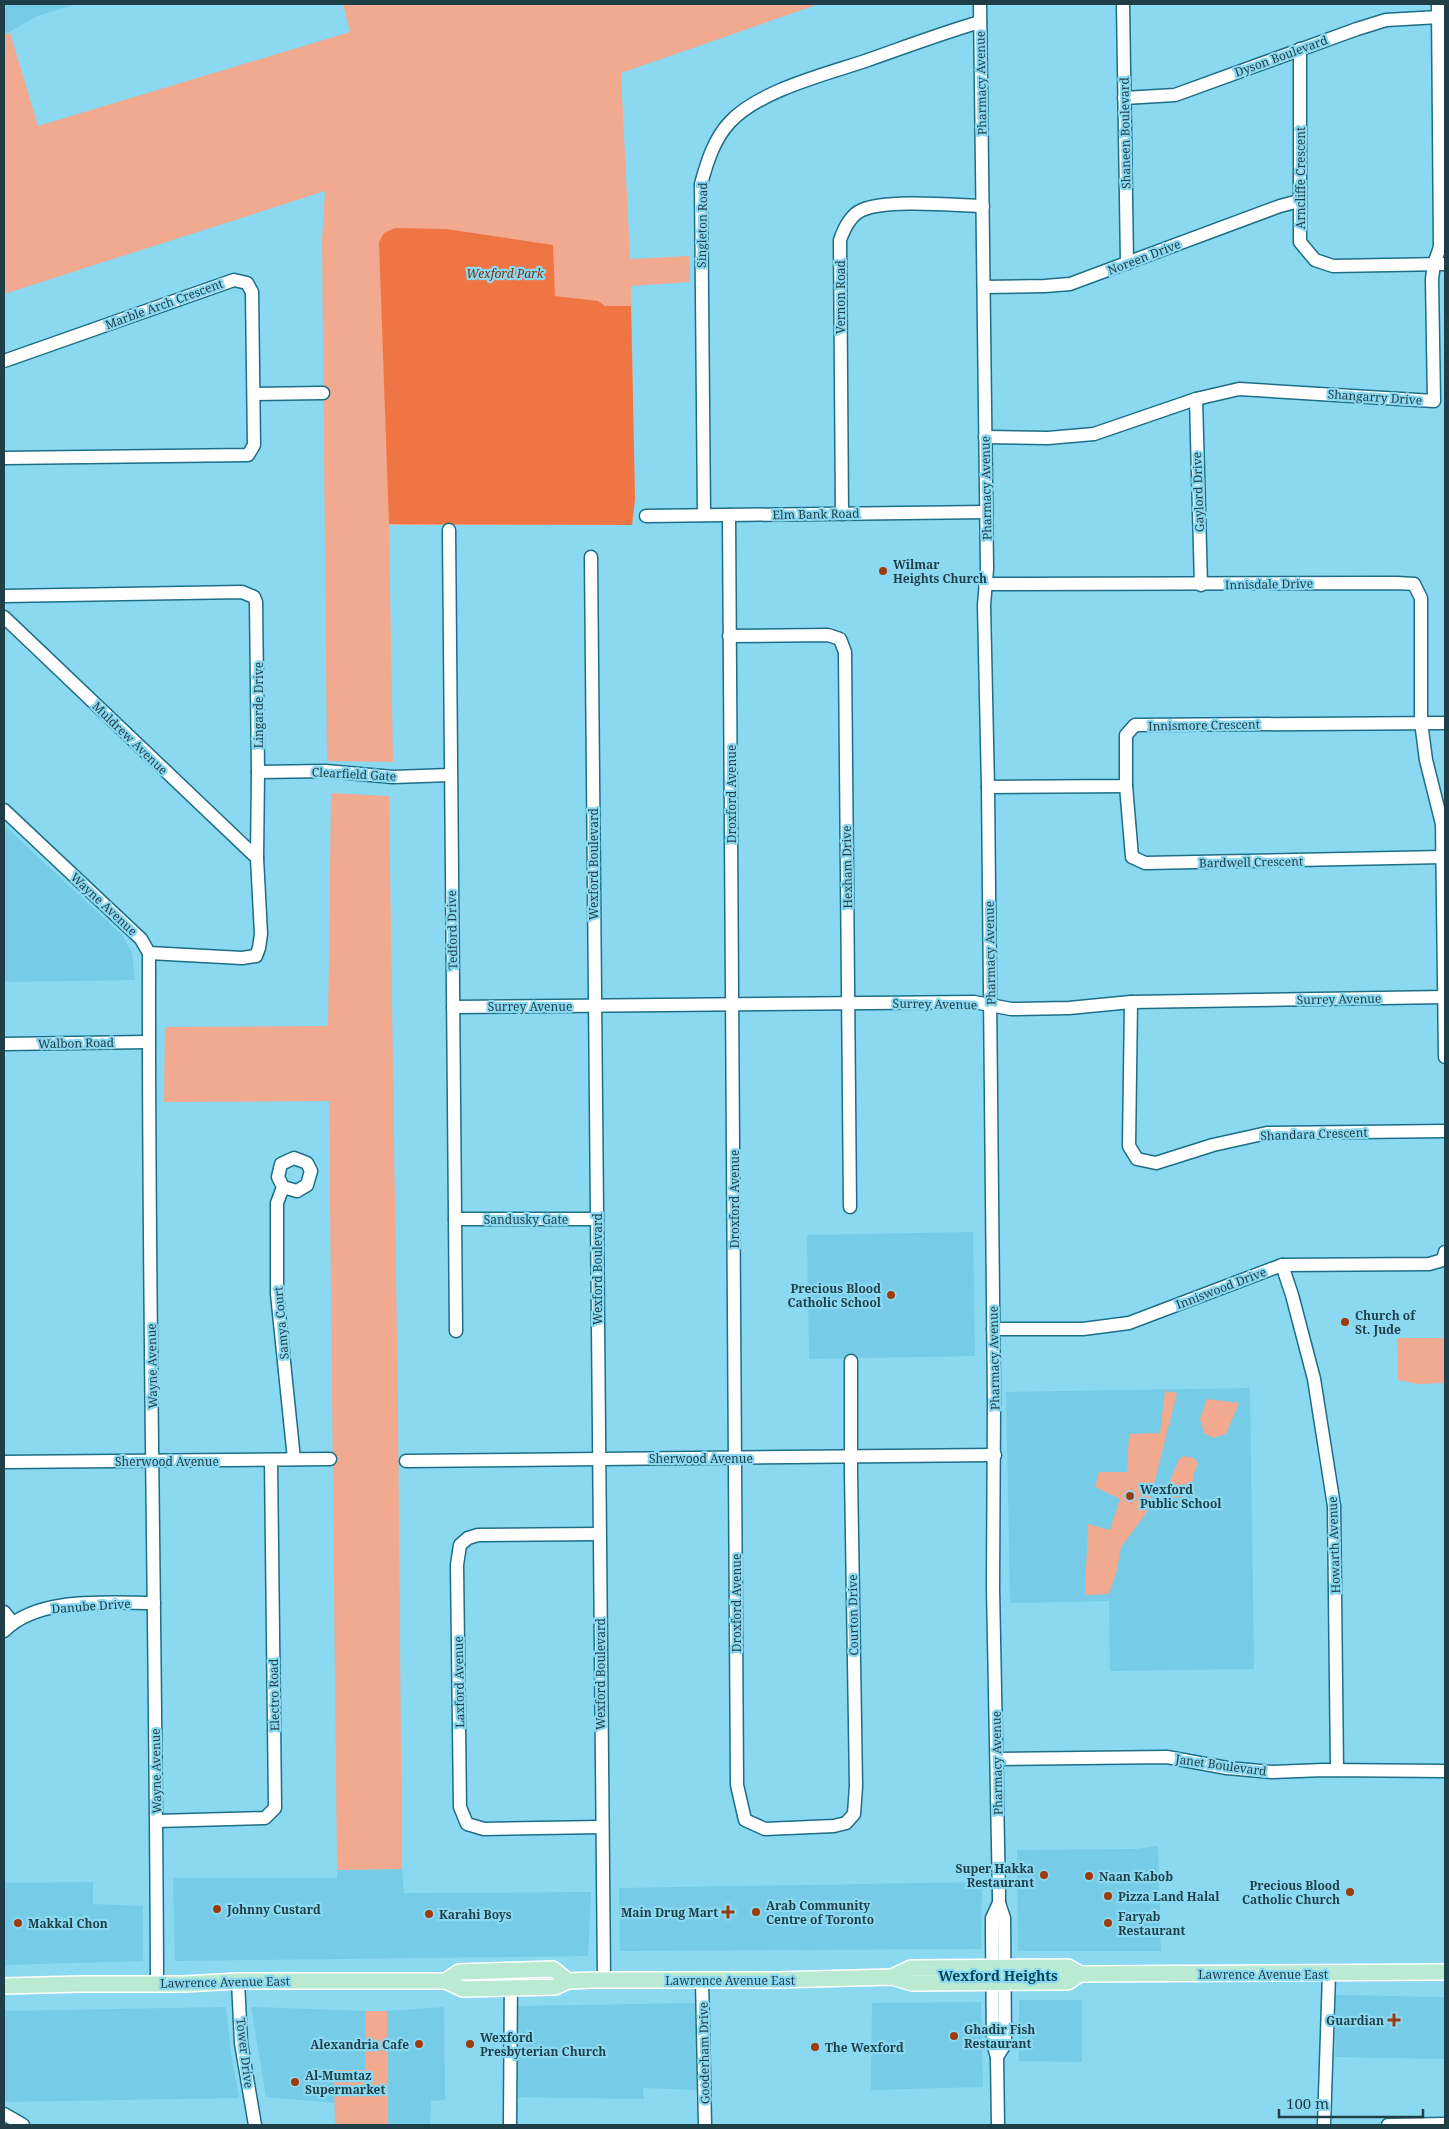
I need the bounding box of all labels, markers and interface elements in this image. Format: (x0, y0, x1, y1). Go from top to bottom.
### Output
street label: Pharmacy Avenue (972, 31, 990, 135)
street label: Dyson Boulevard (1232, 31, 1331, 81)
street label: Shaneen Boulevard (1116, 76, 1134, 189)
street label: Arncliffe Crescent (1292, 127, 1309, 229)
street label: Singleton Road (693, 181, 711, 268)
street label: Noreen Drive (1105, 235, 1183, 279)
street label: Vernon Road (832, 259, 849, 334)
park label: Wexford Park (466, 265, 545, 282)
street label: Marble Arch Crescent (103, 275, 225, 333)
street label: Shangarry Drive (1327, 385, 1423, 409)
street label: Pharmacy Avenue (977, 436, 995, 540)
street label: Gaylord Drive (1188, 452, 1208, 532)
street label: Elm Bank Road (772, 505, 860, 523)
place label: Wilmar Heights Church (893, 556, 987, 587)
marker: Wilmar Heights Church (877, 565, 889, 577)
street label: Innisdale Drive (1225, 575, 1313, 593)
street label: Lingarde Drive (250, 662, 267, 748)
street label: Muldrew Avenue (89, 698, 171, 778)
street label: Innismore Crescent (1148, 716, 1260, 734)
street label: Droxford Avenue (723, 745, 740, 843)
street label: Clearfield Gate (311, 763, 397, 785)
street label: Wexford Boulevard (585, 807, 602, 920)
street label: Hexham Drive (838, 825, 856, 909)
street label: Bardwell Crescent (1199, 853, 1303, 871)
street label: Wayne Avenue (67, 869, 141, 939)
street label: Tedford Drive (443, 890, 461, 970)
street label: Pharmacy Avenue (981, 901, 999, 1005)
street label: Surrey Avenue (1297, 990, 1381, 1008)
street label: Surrey Avenue (893, 995, 977, 1013)
street label: Surrey Avenue (488, 998, 572, 1015)
street label: Walbon Road (38, 1034, 115, 1052)
street label: Shandara Crescent (1260, 1124, 1368, 1144)
street label: Droxford Avenue (726, 1150, 743, 1248)
street label: Sandusky Gate (484, 1211, 568, 1228)
street label: Wexford Boulevard (589, 1212, 606, 1325)
street label: Inniswood Drive (1173, 1263, 1269, 1313)
place label: Precious Blood Catholic School (787, 1280, 882, 1311)
street label: Samya Court (269, 1286, 293, 1360)
marker: Precious Blood Catholic School (885, 1289, 897, 1301)
street label: Pharmacy Avenue (985, 1306, 1003, 1410)
place label: Church of St. Jude (1355, 1307, 1416, 1338)
marker: Church of St. Jude (1339, 1316, 1351, 1328)
street label: Wayne Avenue (143, 1323, 161, 1409)
street label: Sherwood Avenue (649, 1450, 753, 1467)
street label: Sherwood Avenue (115, 1453, 219, 1470)
place label: Wexford Public School (1140, 1481, 1222, 1512)
marker: Wexford Public School (1124, 1490, 1136, 1502)
street label: Howarth Avenue (1324, 1496, 1344, 1594)
street label: Droxford Avenue (728, 1554, 745, 1652)
street label: Courton Drive (844, 1574, 862, 1656)
street label: Danube Drive (51, 1595, 131, 1617)
street label: Wexford Boulevard (592, 1617, 609, 1730)
street label: Laxford Avenue (450, 1636, 468, 1728)
street label: Electro Road (265, 1658, 283, 1731)
street label: Pharmacy Avenue (988, 1711, 1006, 1815)
street label: Wayne Avenue (147, 1728, 165, 1814)
street label: Janet Boulevard (1173, 1750, 1268, 1780)
place label: Super Hakka Restaurant (956, 1860, 1034, 1891)
place label: Naan Kabob (1099, 1868, 1173, 1885)
marker: Super Hakka Restaurant (1038, 1869, 1050, 1881)
marker: Naan Kabob (1083, 1870, 1095, 1882)
place label: Precious Blood Catholic Church (1242, 1877, 1340, 1908)
marker: Precious Blood Catholic Church (1344, 1886, 1356, 1898)
place label: Pizza Land Halal (1118, 1888, 1220, 1905)
marker: Pizza Land Halal (1102, 1890, 1114, 1902)
place label: Arab Community Centre of Toronto (766, 1897, 874, 1928)
place label: Johnny Custard (226, 1901, 321, 1918)
marker: Johnny Custard (211, 1903, 223, 1915)
place label: Main Drug Mart (621, 1904, 718, 1921)
place label: Karahi Boys (439, 1906, 512, 1923)
marker: Main Drug Mart (722, 1906, 734, 1918)
marker: Arab Community Centre of Toronto (750, 1906, 762, 1918)
marker: Karahi Boys (423, 1908, 435, 1920)
place label: Faryab Restaurant (1118, 1908, 1185, 1939)
place label: Makkal Chon (28, 1915, 108, 1932)
marker: Makkal Chon (12, 1917, 24, 1929)
marker: Faryab Restaurant (1102, 1917, 1114, 1929)
district label: Wexford Heights (938, 1966, 1058, 1985)
street label: Lawrence Avenue East (1198, 1966, 1328, 1983)
street label: Lawrence Avenue East (160, 1972, 290, 1992)
street label: Lawrence Avenue East (665, 1972, 795, 1989)
street label: Gooderham Drive (695, 2002, 713, 2104)
place label: Guardian (1326, 2012, 1384, 2029)
marker: Guardian (1388, 2014, 1400, 2026)
street label: Tower Drive (232, 2017, 258, 2089)
place label: Ghadir Fish Restaurant (964, 2021, 1035, 2052)
place label: Wexford Presbyterian Church (480, 2029, 606, 2060)
marker: Ghadir Fish Restaurant (948, 2030, 960, 2042)
place label: Alexandria Cafe (310, 2036, 409, 2053)
marker: Alexandria Cafe (413, 2038, 425, 2050)
marker: Wexford Presbyterian Church (464, 2038, 476, 2050)
place label: The Wexford (825, 2039, 904, 2056)
marker: The Wexford (809, 2041, 821, 2053)
place label: Al-Mumtaz Supermarket (305, 2067, 385, 2098)
marker: Al-Mumtaz Supermarket (289, 2076, 301, 2088)
scale bar (1279, 2086, 1423, 2118)
text: 100 m (1286, 2093, 1329, 2113)

